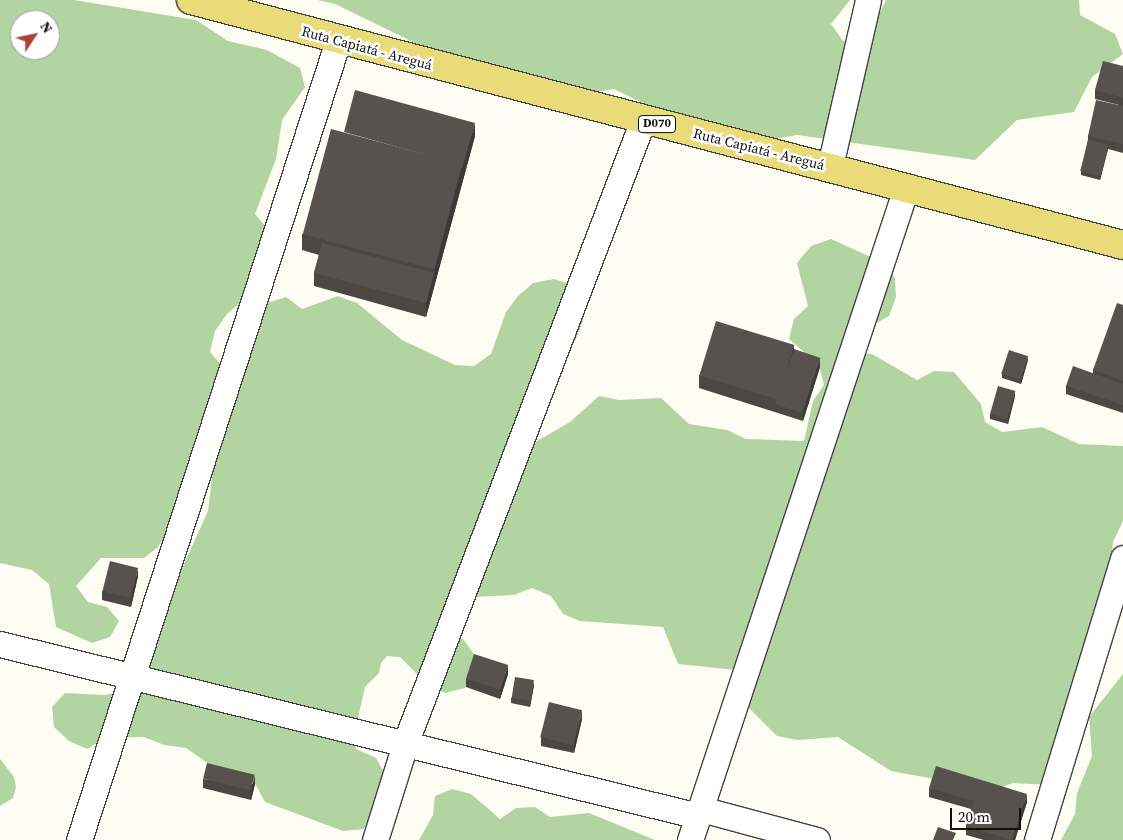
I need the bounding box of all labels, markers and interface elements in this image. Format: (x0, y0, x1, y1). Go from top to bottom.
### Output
north arrow (10, 10, 60, 60)
text: N (35, 17, 58, 37)
street label: Ruta Capiatá - Areguá (300, 22, 434, 74)
road number: D070 (637, 115, 677, 134)
street label: Ruta Capiatá - Areguá (692, 125, 826, 173)
scale bar (953, 798, 1024, 830)
text: 20 m (958, 806, 990, 827)

